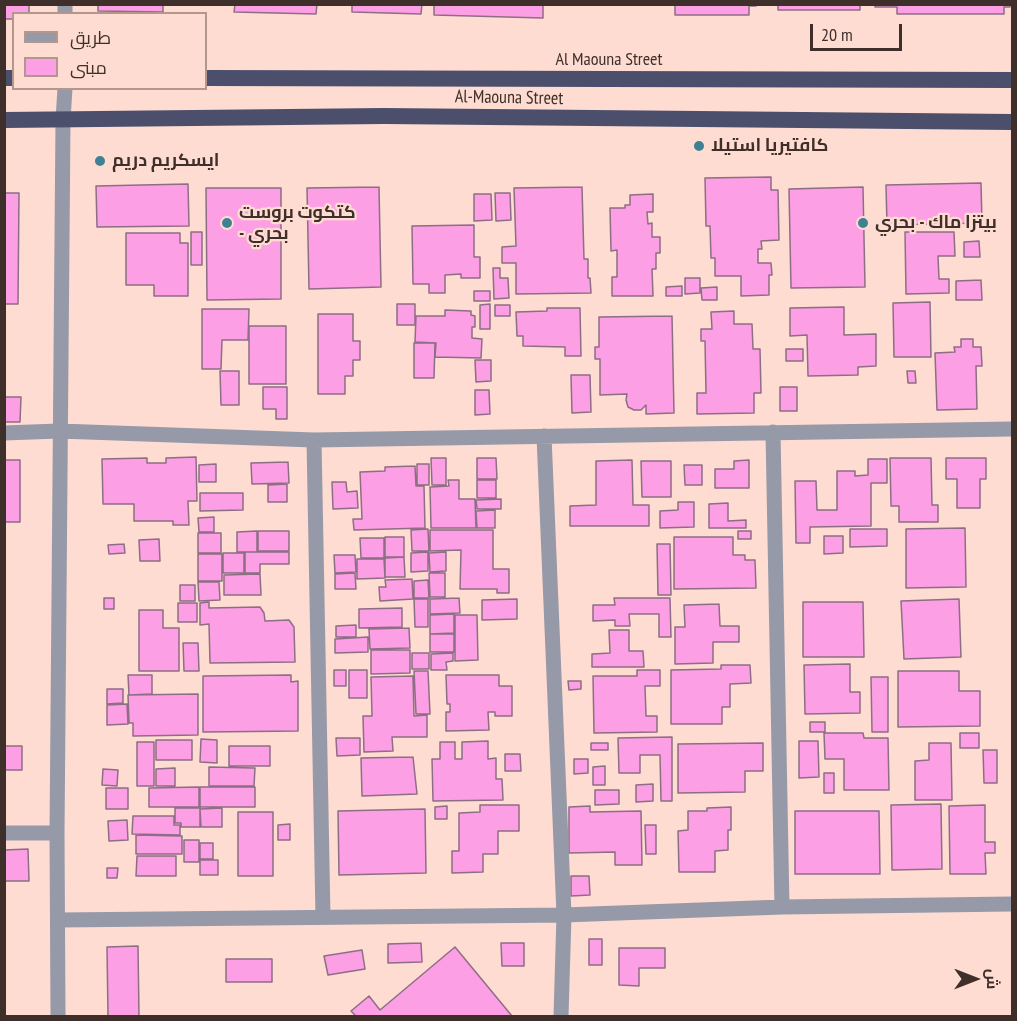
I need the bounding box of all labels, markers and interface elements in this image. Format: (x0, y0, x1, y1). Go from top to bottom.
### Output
legend (12, 12, 207, 90)
scale bar (813, 12, 904, 50)
text: 20 m (821, 23, 853, 46)
text: طريق (70, 26, 111, 49)
street label: Al Maouna Street (556, 49, 662, 71)
text: مبنى (70, 56, 107, 79)
street label: Al-Maouna Street (455, 86, 563, 110)
place label: كافتيريا استيلا (711, 135, 828, 157)
marker: كافتيريا استيلا (692, 139, 706, 153)
place label: ايسكريم دريم (112, 150, 219, 172)
marker: ايسكريم دريم (93, 154, 107, 168)
place label: كتكوت بروست - بحري (239, 202, 356, 244)
place label: بيتزا ماك - بحري (875, 212, 997, 234)
marker: كتكوت بروست - بحري (220, 216, 234, 230)
marker: بيتزا ماك - بحري (856, 216, 870, 230)
north arrow (945, 949, 1005, 1009)
text: ش (983, 969, 1003, 989)

